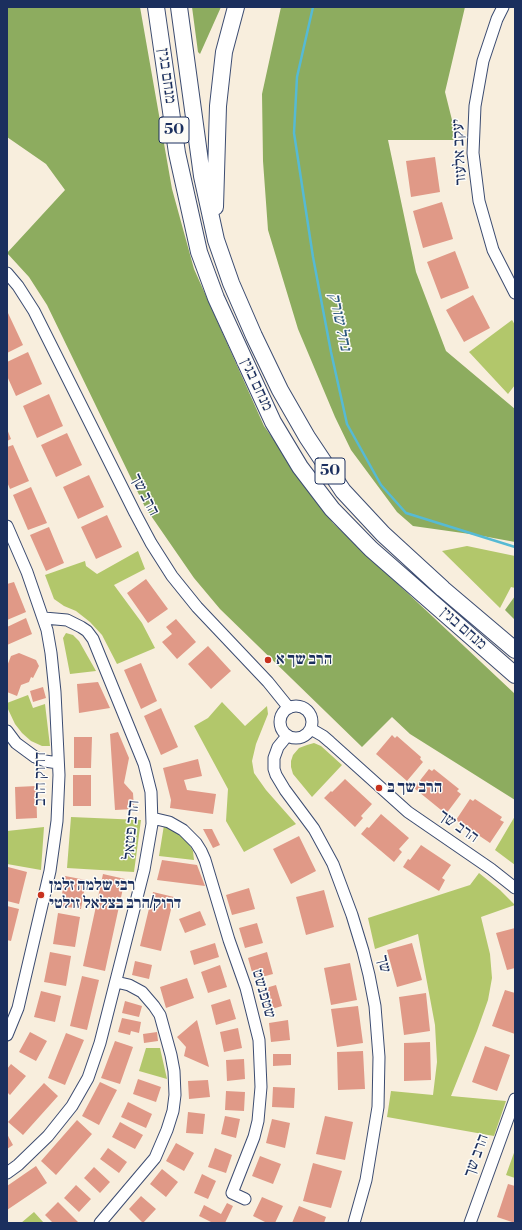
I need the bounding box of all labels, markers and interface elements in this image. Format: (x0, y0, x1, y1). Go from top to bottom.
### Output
street label: מנחם בגין (153, 47, 179, 105)
road number: 50 (159, 117, 189, 143)
street label: יעקב אלעזר (449, 118, 471, 186)
water label: נחל שורק (323, 291, 355, 353)
street label: מנחם בגין (236, 356, 276, 414)
road number: 50 (315, 458, 345, 484)
street label: הרב שך (125, 471, 163, 519)
street label: מנחם בגין (436, 603, 490, 655)
place label: הרב שך א (276, 650, 332, 670)
marker: הרב שך א (263, 655, 273, 665)
street label: דרוק הרב (31, 752, 51, 806)
place label: הרב שך ב (387, 778, 442, 798)
marker: הרב שך ב (374, 783, 384, 793)
street label: הרב פטאל (120, 799, 144, 861)
street label: הרב שך (434, 806, 482, 848)
place label: רבי שלמה זלמן דרוק/הרב בצלאל זולטי (49, 876, 181, 914)
marker: רבי שלמה זלמן דרוק/הרב בצלאל זולטי (36, 890, 46, 900)
street label: שך (372, 953, 394, 975)
street label: שטפנשט (247, 967, 279, 1021)
street label: הרב שך (460, 1132, 494, 1180)

